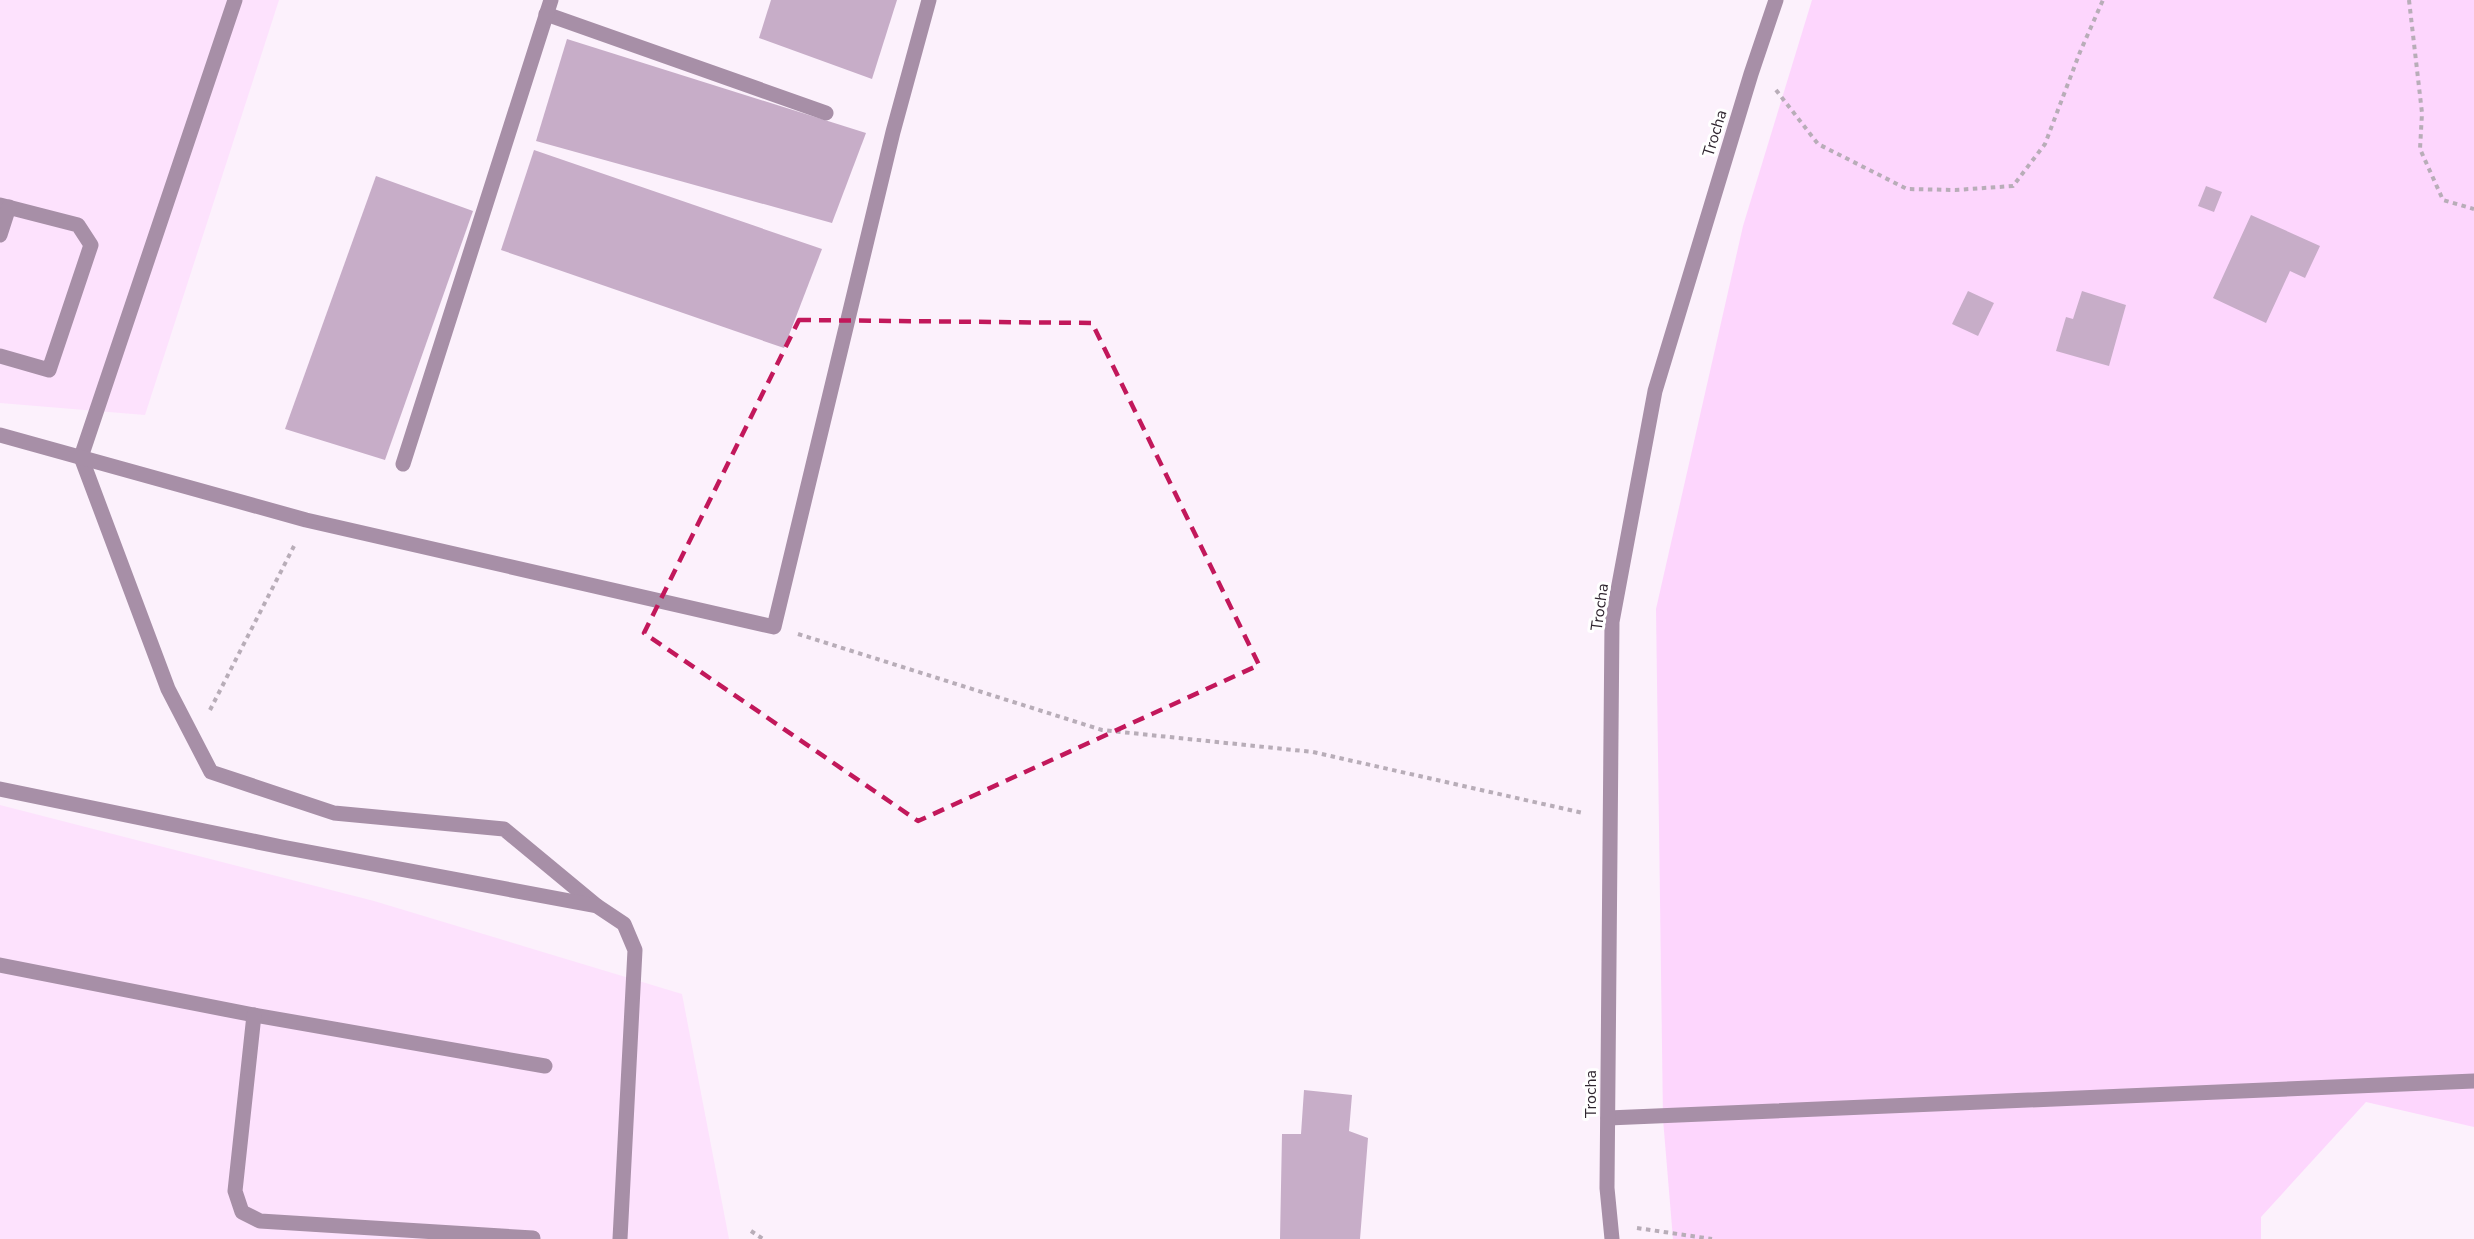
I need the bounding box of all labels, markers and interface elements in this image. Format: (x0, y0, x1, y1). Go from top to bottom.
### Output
street label: Trocha (1697, 107, 1732, 159)
street label: Trocha (1586, 582, 1614, 632)
street label: Trocha (1580, 1070, 1602, 1118)

